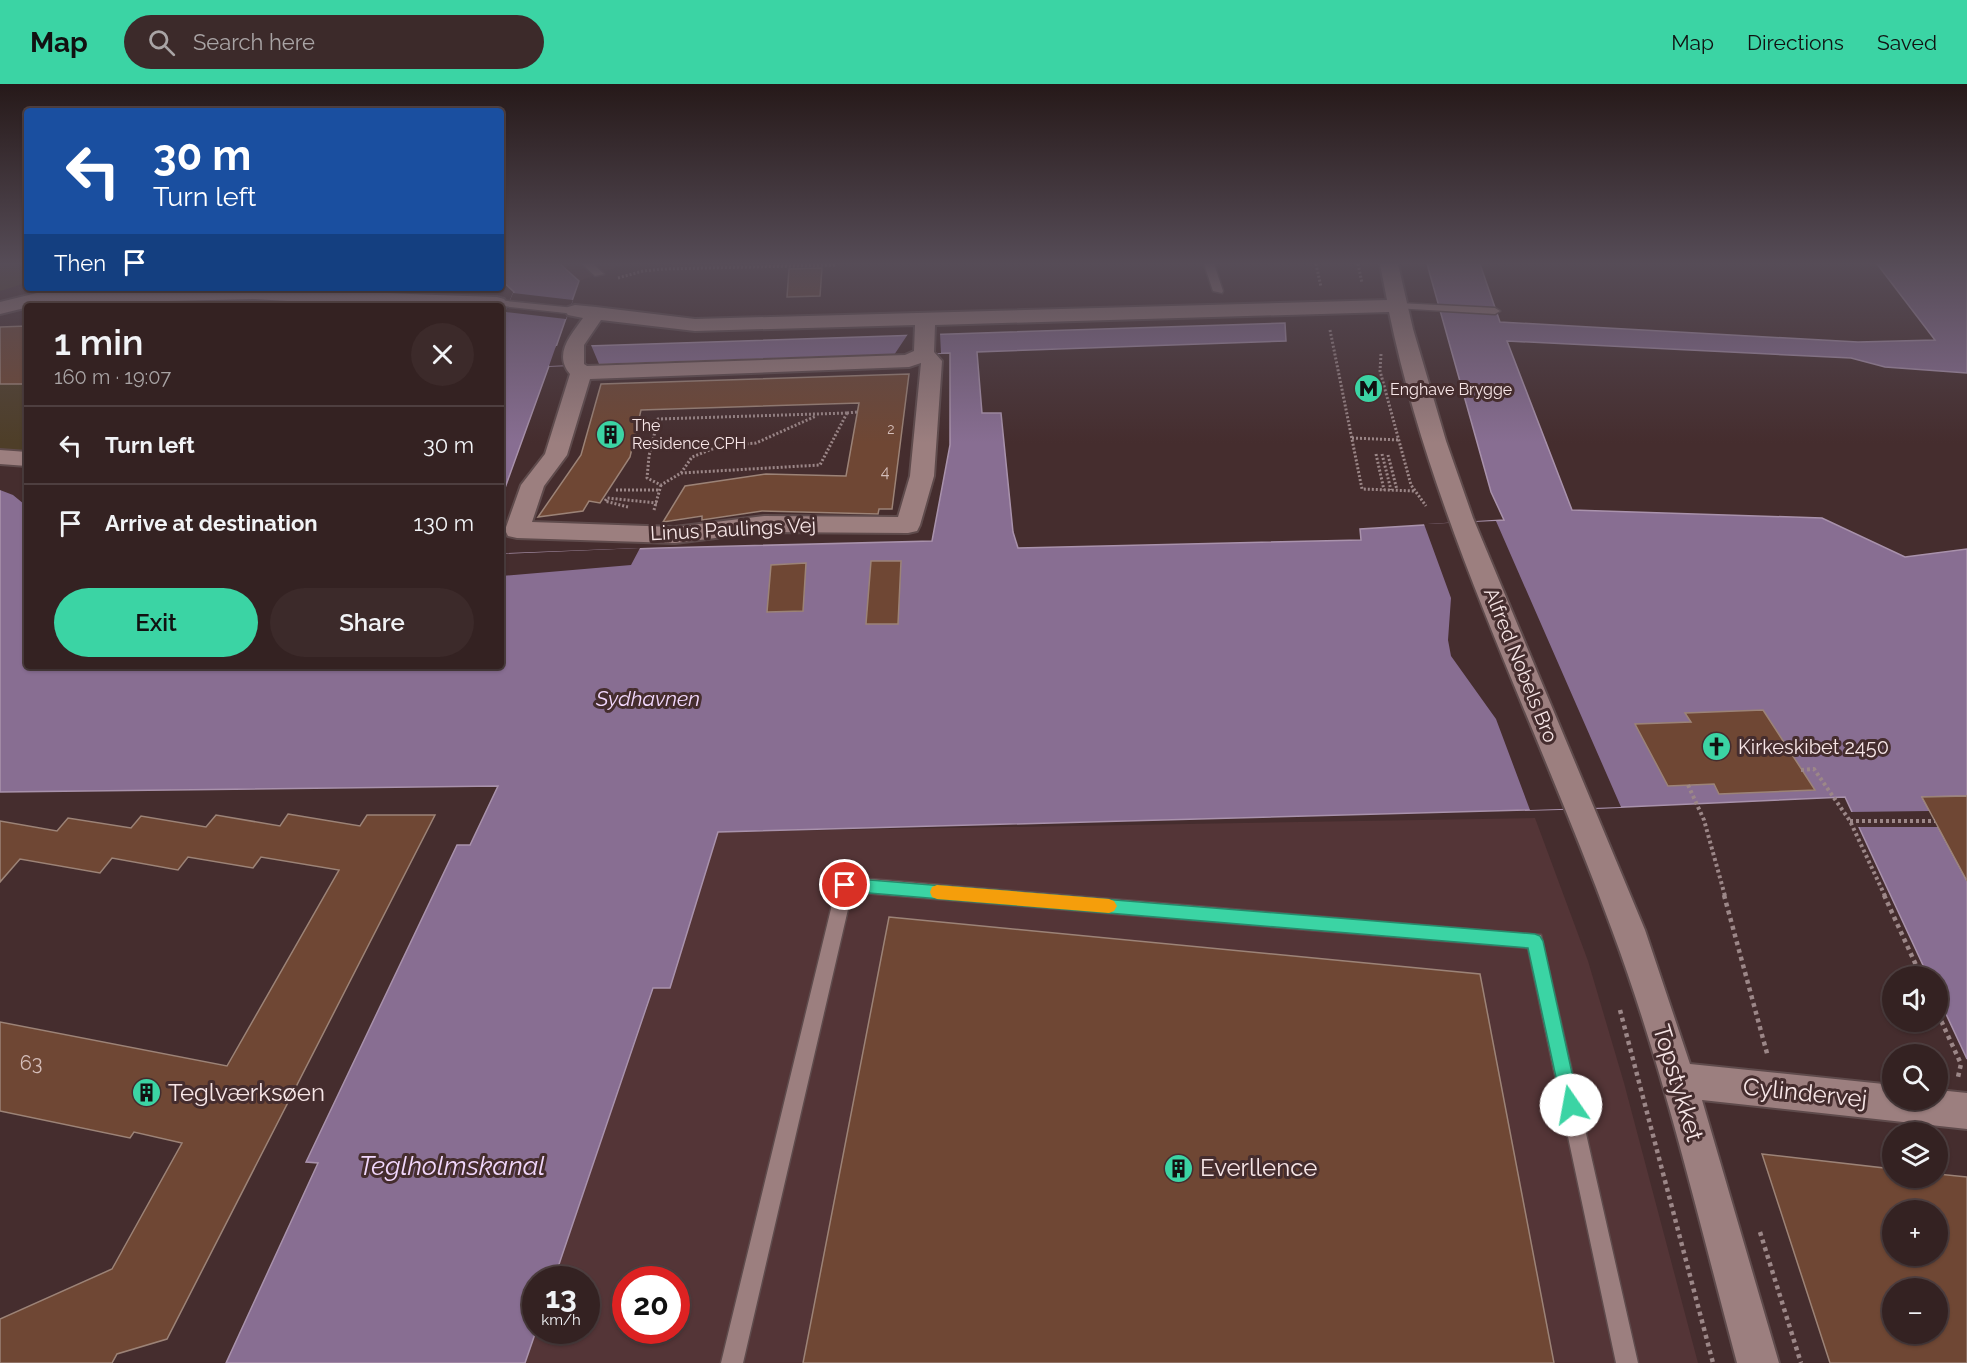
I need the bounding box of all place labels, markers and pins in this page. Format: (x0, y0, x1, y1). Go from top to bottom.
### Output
metro station icon: Enghave Brygge (1353, 373, 1385, 405)
place label: Enghave Brygge (1390, 380, 1512, 399)
place label: The Residence CPH (632, 416, 746, 453)
building icon: The Residence CPH (595, 418, 627, 450)
church icon: Kirkeskibet 2450 (1701, 731, 1733, 763)
place label: Kirkeskibet 2450 (1738, 735, 1889, 759)
pin (819, 859, 870, 910)
building icon: Teglværksøen (131, 1077, 163, 1109)
place label: Teglværksøen (168, 1078, 325, 1107)
building icon: Everllence (1163, 1152, 1195, 1184)
place label: Everllence (1200, 1153, 1317, 1182)

